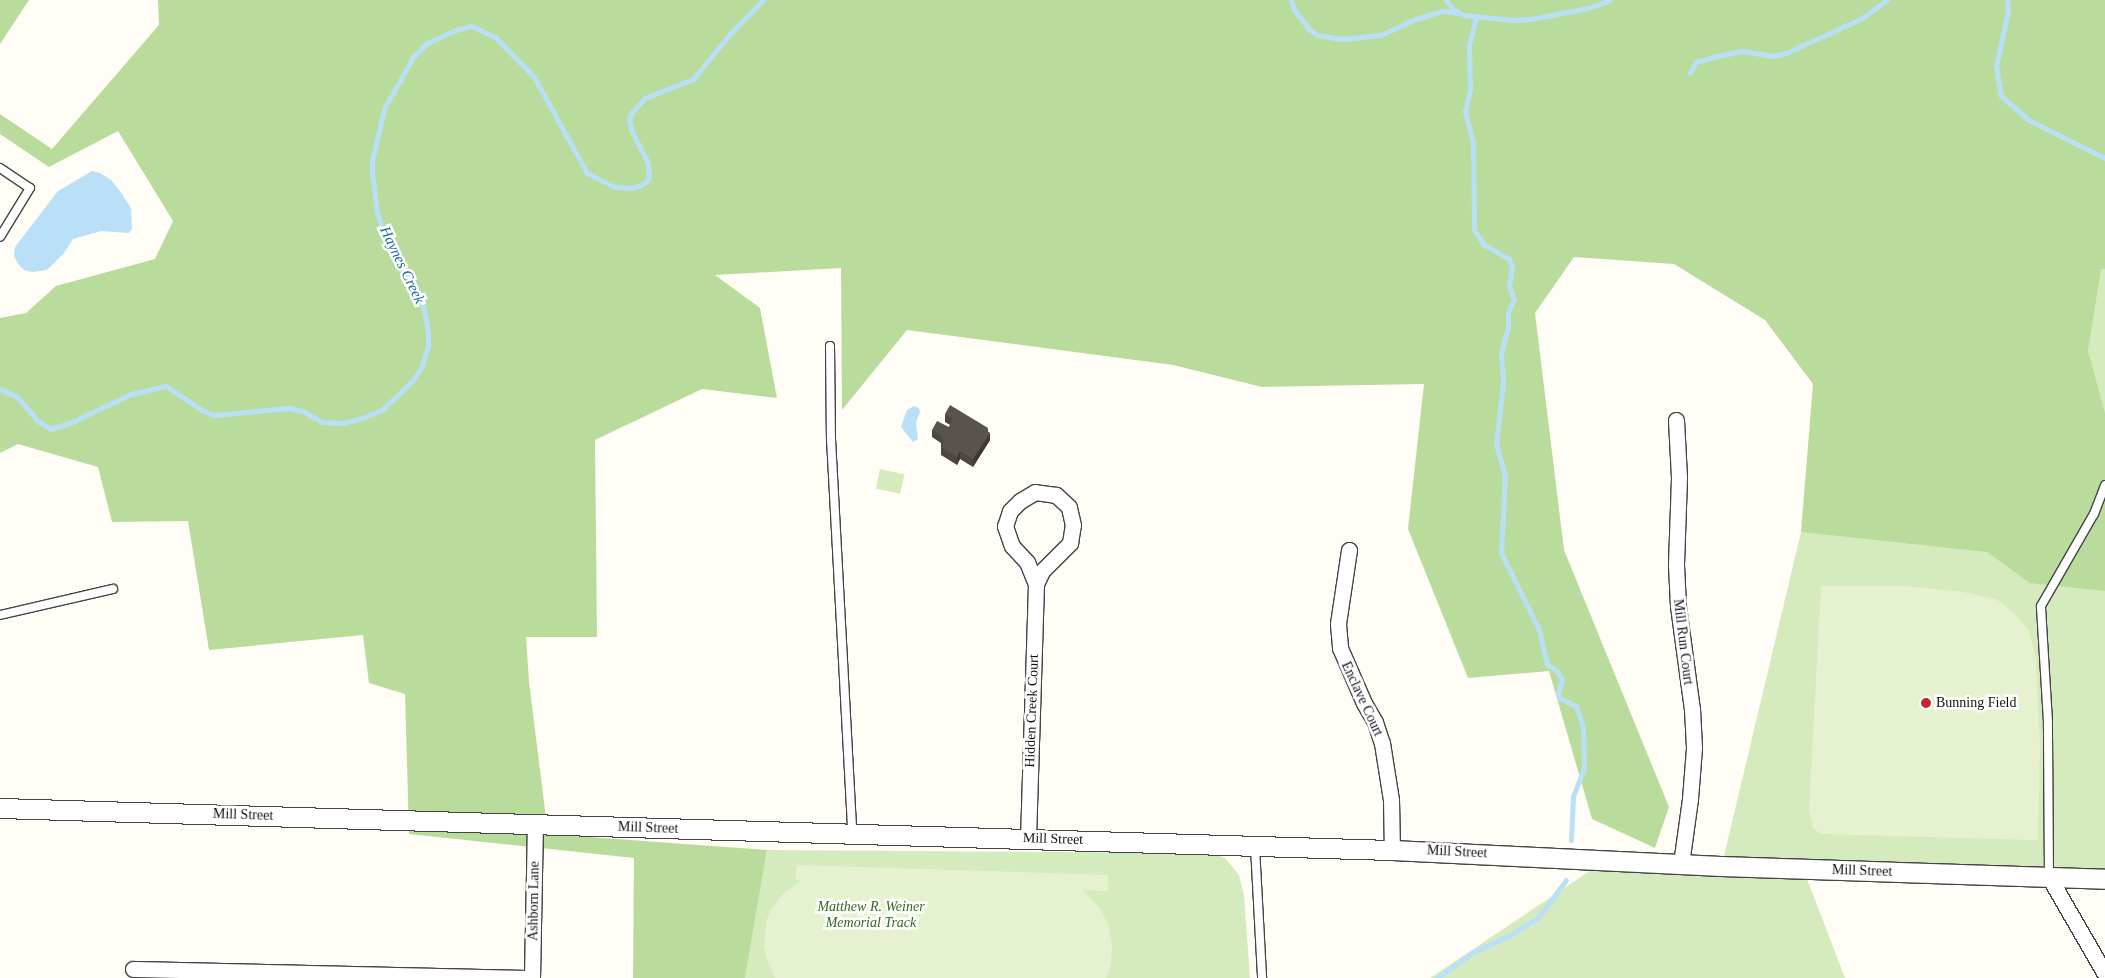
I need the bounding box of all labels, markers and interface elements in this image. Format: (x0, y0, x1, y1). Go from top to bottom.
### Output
water label: Haynes Creek (376, 223, 428, 307)
street label: Mill Run Court (1669, 598, 1697, 686)
street label: Hidden Creek Court (1022, 654, 1042, 768)
street label: Enclave Court (1337, 659, 1387, 739)
place label: Bunning Field (1936, 695, 2017, 711)
marker: Bunning Field (1920, 697, 1932, 709)
street label: Mill Street (213, 806, 273, 824)
street label: Mill Street (618, 819, 678, 837)
street label: Mill Street (1023, 830, 1083, 848)
street label: Mill Street (1426, 842, 1488, 862)
street label: Ashborn Lane (525, 861, 543, 941)
street label: Mill Street (1832, 862, 1892, 880)
park label: Matthew R. Weiner Memorial Track (817, 899, 925, 932)

